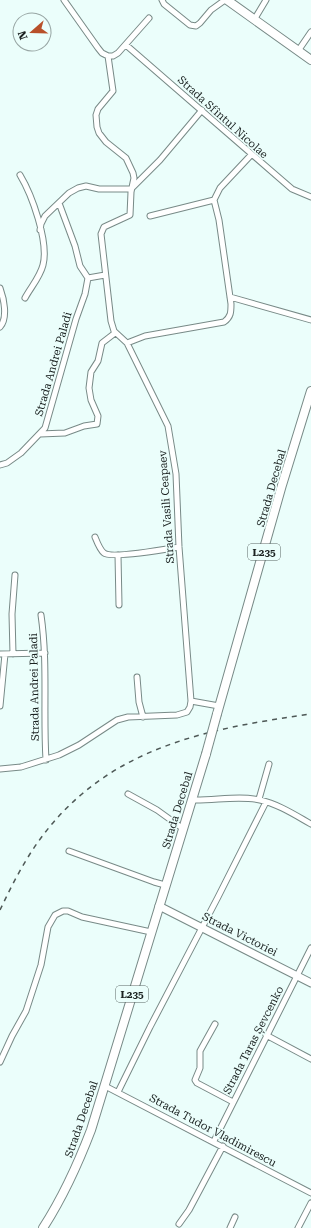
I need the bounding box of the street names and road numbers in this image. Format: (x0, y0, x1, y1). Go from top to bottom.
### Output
street label: Strada Sfîntul Nicolae (175, 73, 270, 161)
street label: Strada Andrei Paladi (32, 310, 75, 418)
street label: Strada Decebal (254, 447, 289, 528)
street label: Strada Vasili Ceapaev (156, 449, 177, 564)
road number: L235 (248, 544, 280, 560)
street label: Strada Andrei Paladi (27, 632, 42, 741)
street label: Strada Decebal (160, 769, 196, 850)
street label: Strada Victoriei (200, 910, 280, 959)
street label: Strada Taras Șevcenko (221, 984, 287, 1097)
road number: L235 (116, 986, 148, 1002)
street label: Strada Decebal (62, 1079, 101, 1159)
street label: Strada Tudor Vladimirescu (147, 1091, 279, 1170)

